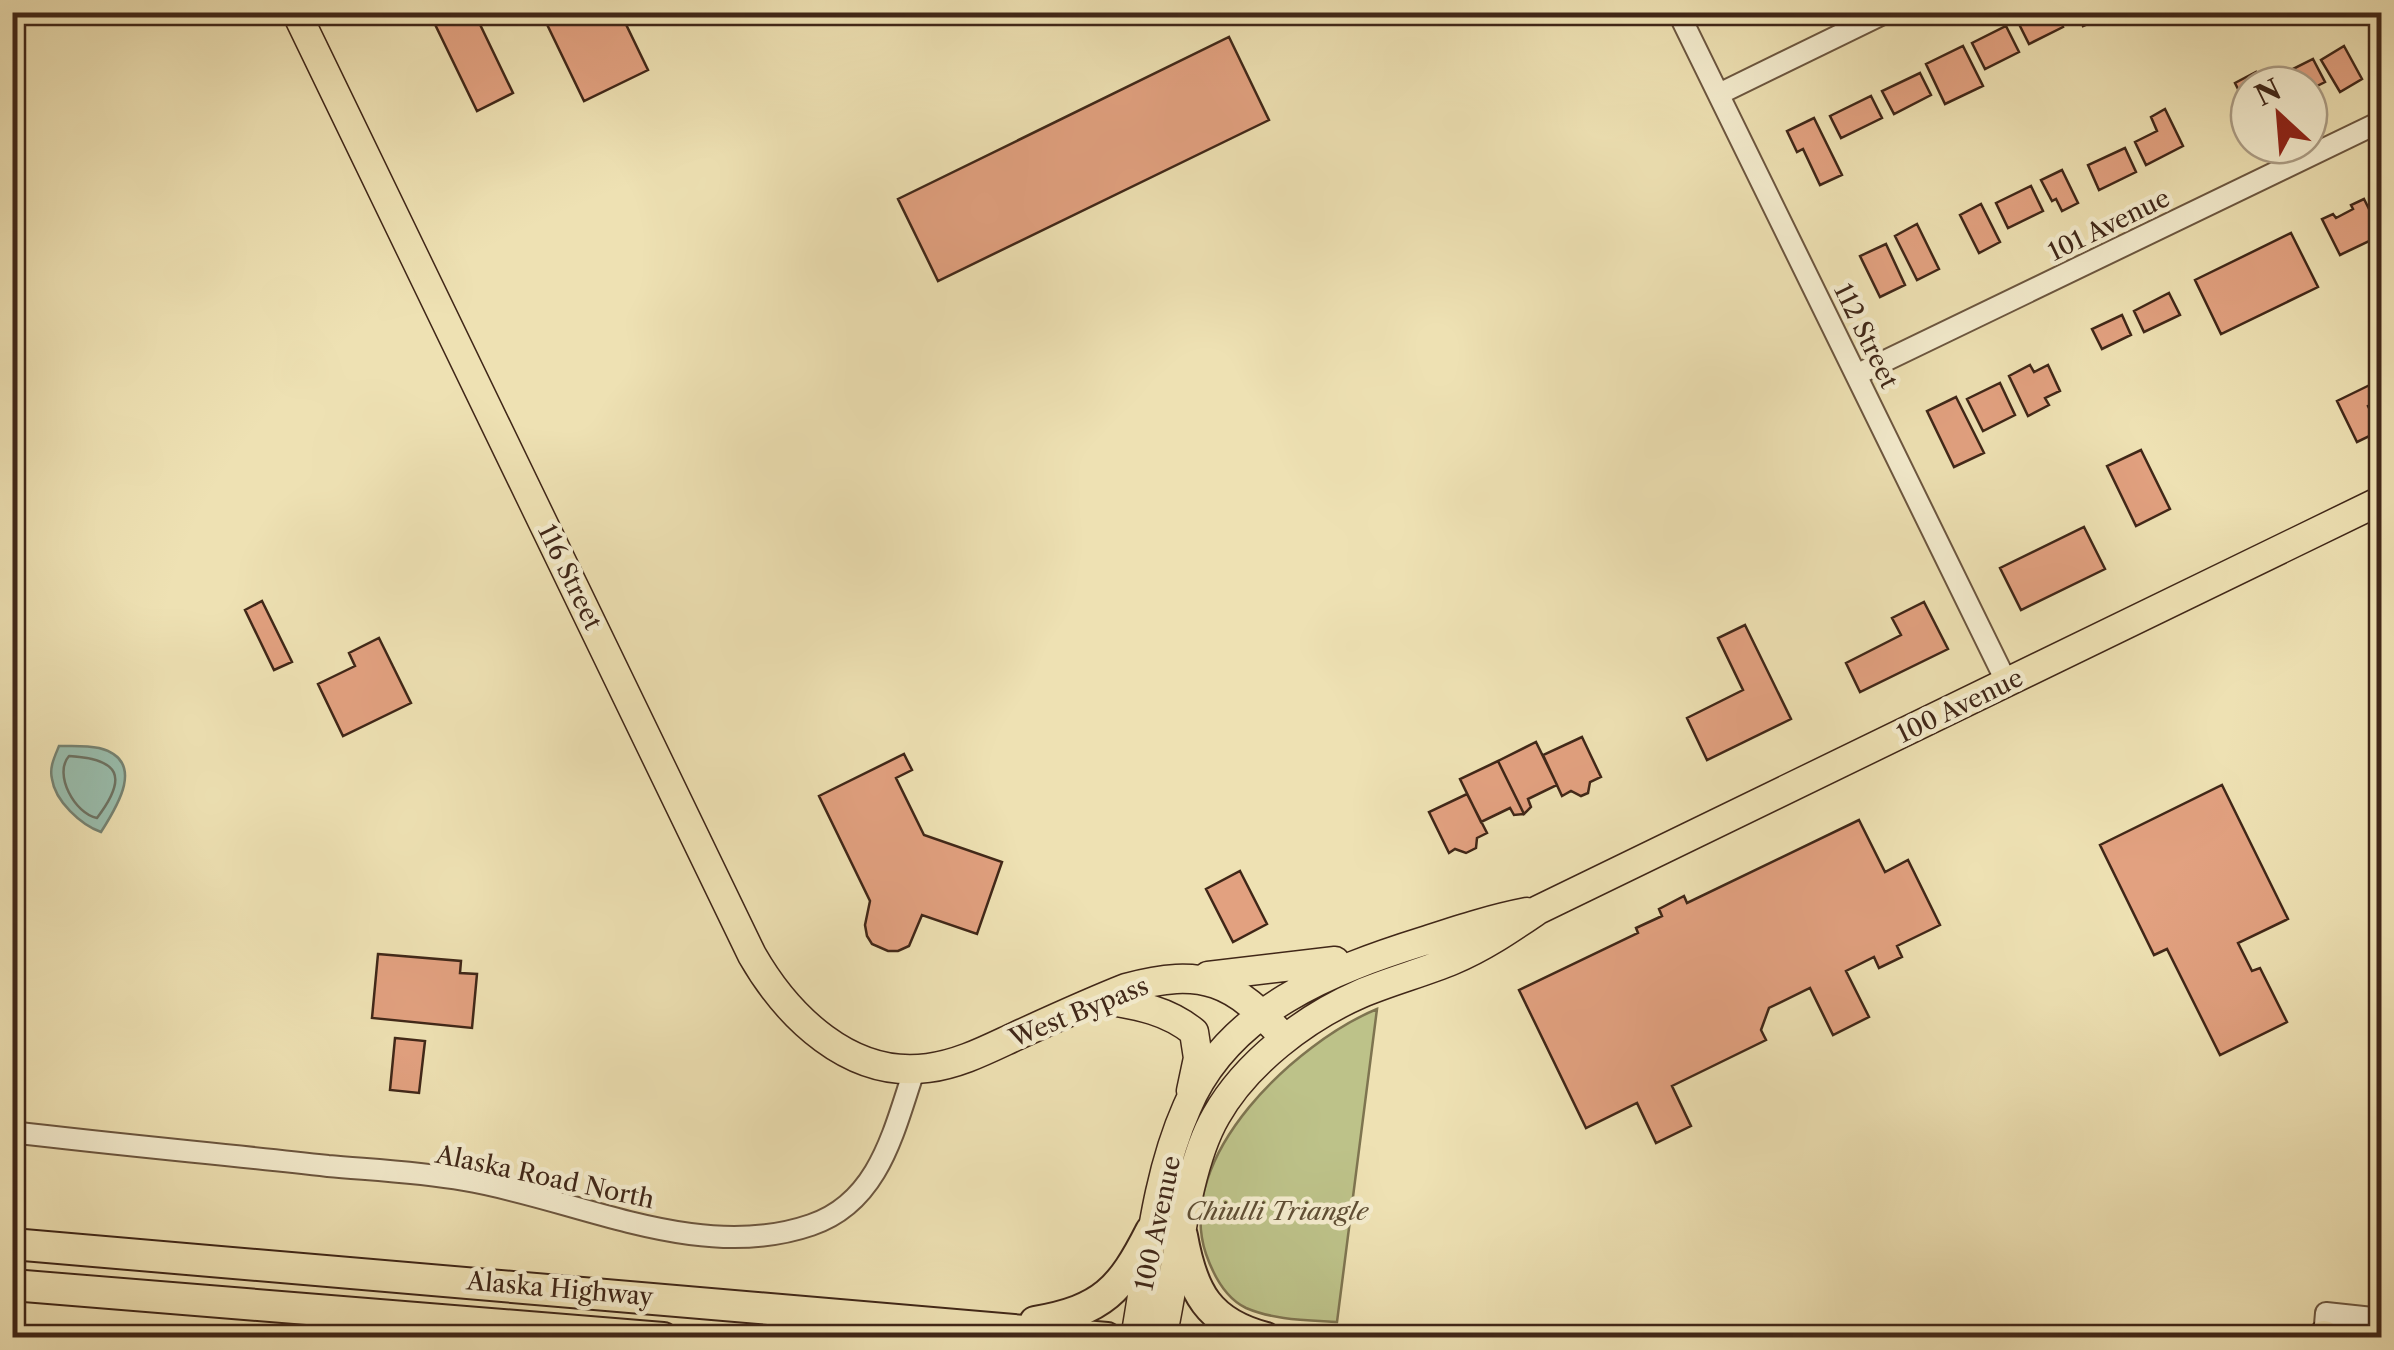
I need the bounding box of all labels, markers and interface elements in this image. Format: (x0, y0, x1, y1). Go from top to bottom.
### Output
north arrow (2229, 65, 2329, 165)
text: N (2250, 72, 2286, 113)
street label: 101 Avenue (2043, 182, 2175, 268)
street label: 112 Street (1827, 278, 1905, 394)
street label: 116 Street (531, 519, 609, 635)
street label: 100 Avenue (1892, 662, 2028, 750)
street label: West Bypass (1004, 970, 1153, 1054)
street label: Alaska Road North (432, 1139, 657, 1215)
street label: 100 Avenue (1129, 1153, 1187, 1293)
park label: Chiulli Triangle (1186, 1196, 1369, 1227)
street label: Alaska Highway (464, 1265, 656, 1313)

